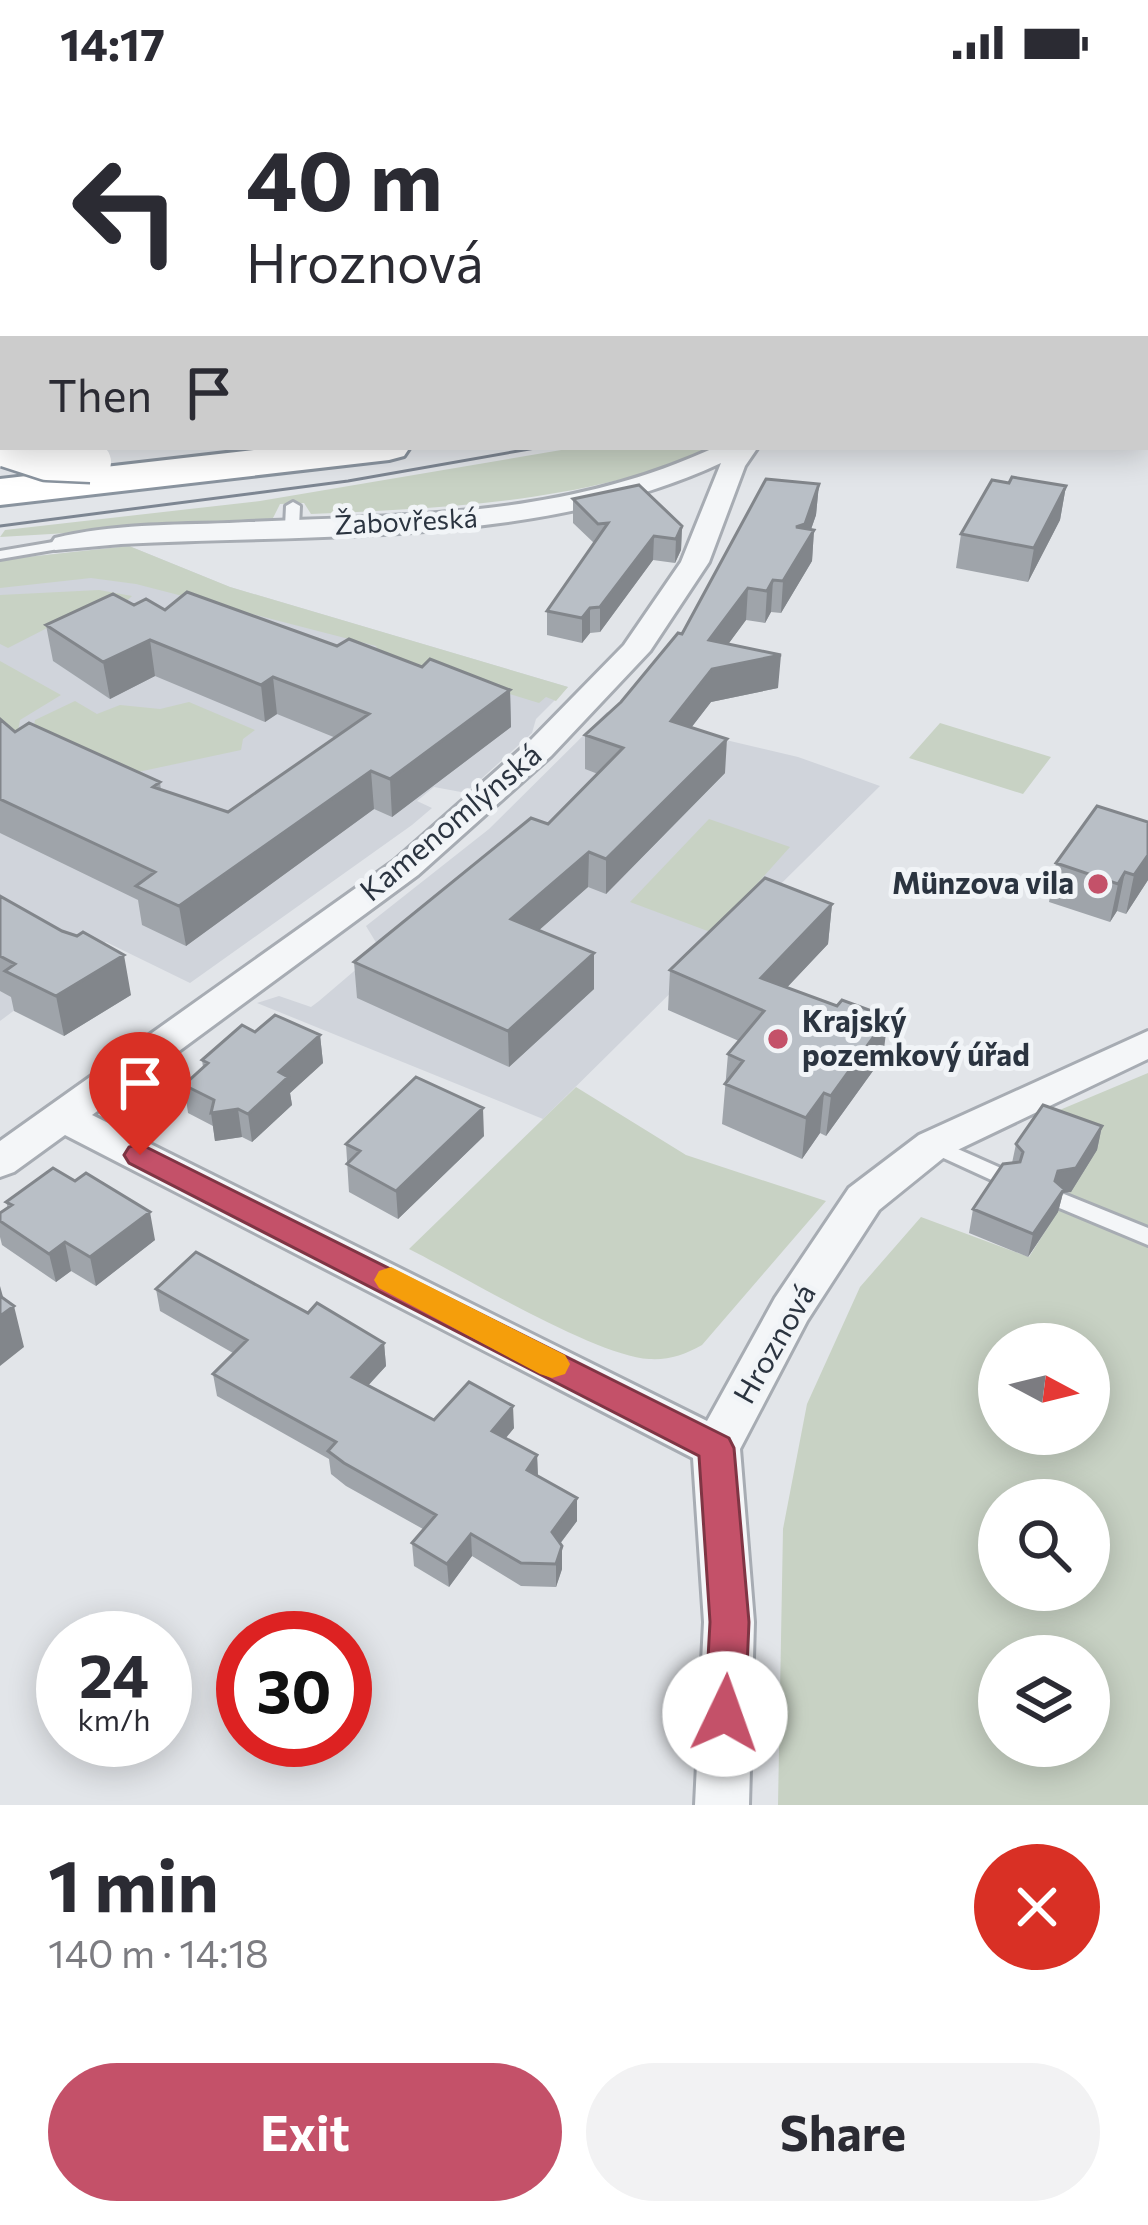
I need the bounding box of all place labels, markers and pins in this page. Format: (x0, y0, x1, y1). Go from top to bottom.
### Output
place label: Münzova vila (892, 863, 1074, 900)
marker: Münzova vila (1085, 871, 1111, 897)
place label: Krajský pozemkový úřad (802, 1001, 1030, 1072)
marker: Krajský pozemkový úřad (765, 1026, 791, 1052)
pin (89, 1032, 191, 1155)

